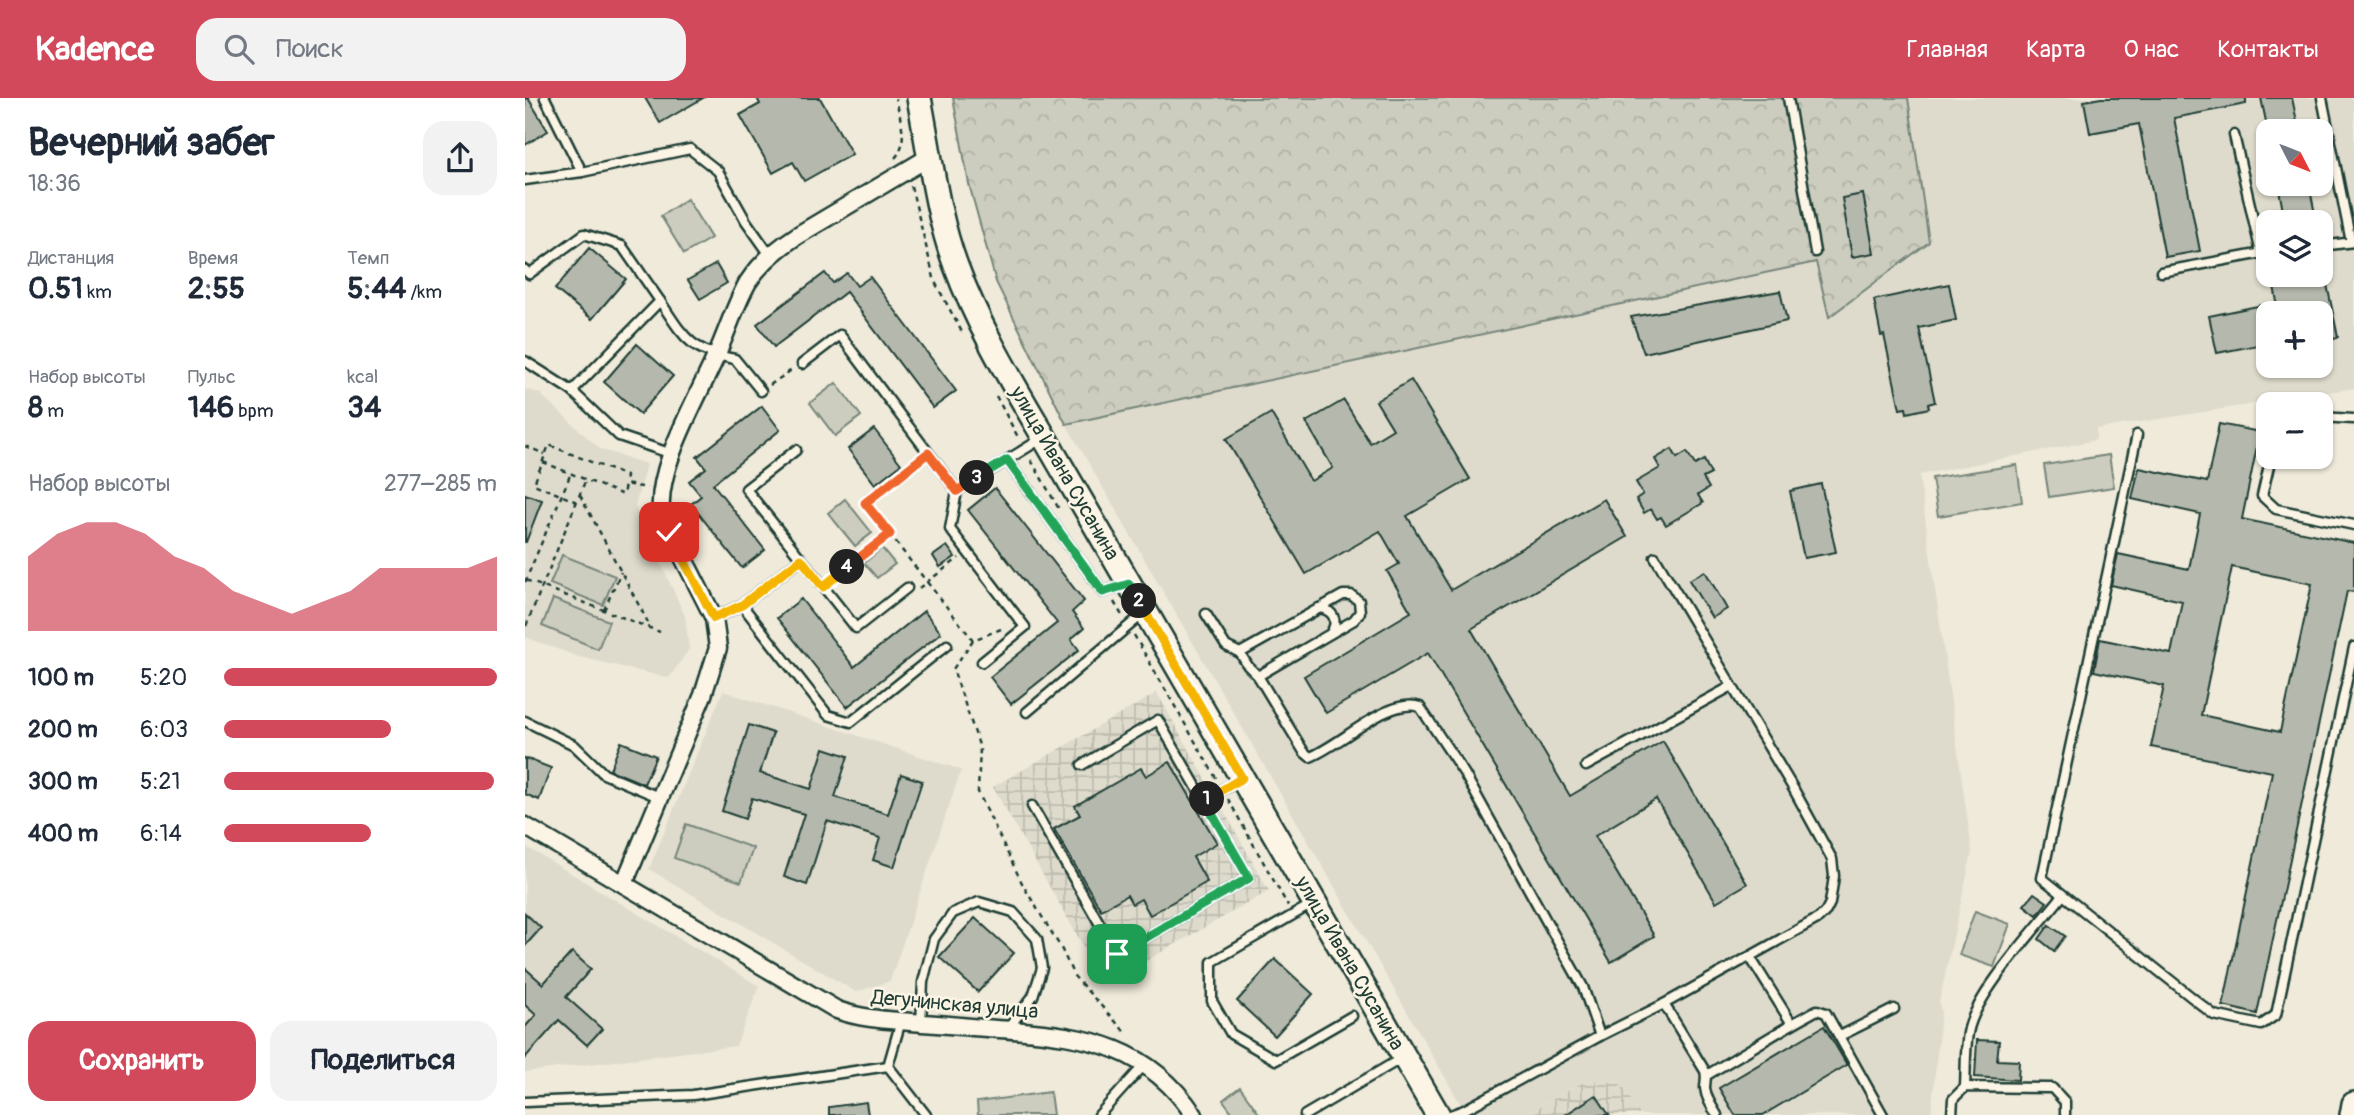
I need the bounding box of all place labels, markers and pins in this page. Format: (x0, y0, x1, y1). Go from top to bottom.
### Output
pin: 3 (959, 460, 995, 496)
pin (639, 502, 699, 562)
pin: 4 (829, 550, 865, 584)
pin: 2 (1121, 584, 1157, 618)
pin: 1 (1189, 782, 1225, 816)
pin (1087, 924, 1147, 984)

